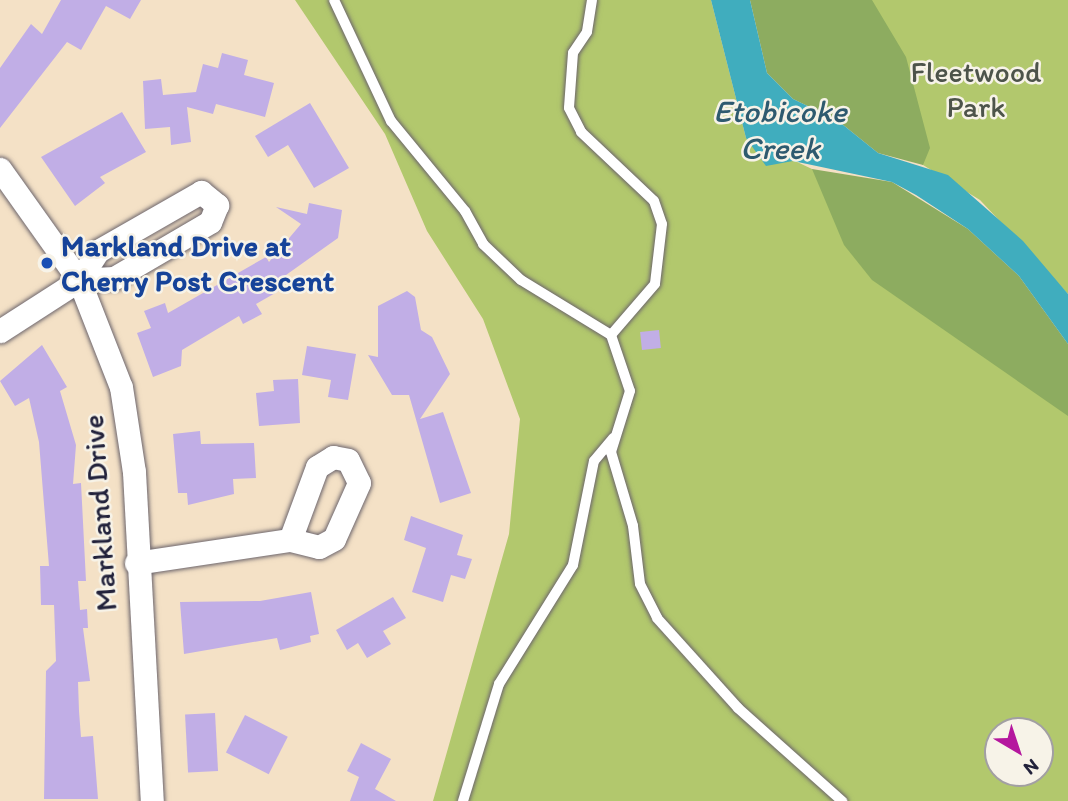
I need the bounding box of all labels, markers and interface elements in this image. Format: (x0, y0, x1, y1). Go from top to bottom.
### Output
park label: Fleetwood Park (910, 54, 1042, 124)
water label: Etobicoke Creek (713, 93, 847, 168)
place label: Markland Drive at Cherry Post Crescent (61, 228, 333, 298)
marker: Markland Drive at Cherry Post Crescent (39, 255, 55, 271)
street label: Markland Drive (75, 413, 125, 613)
north arrow (984, 717, 1054, 787)
text: N (1019, 754, 1043, 780)

